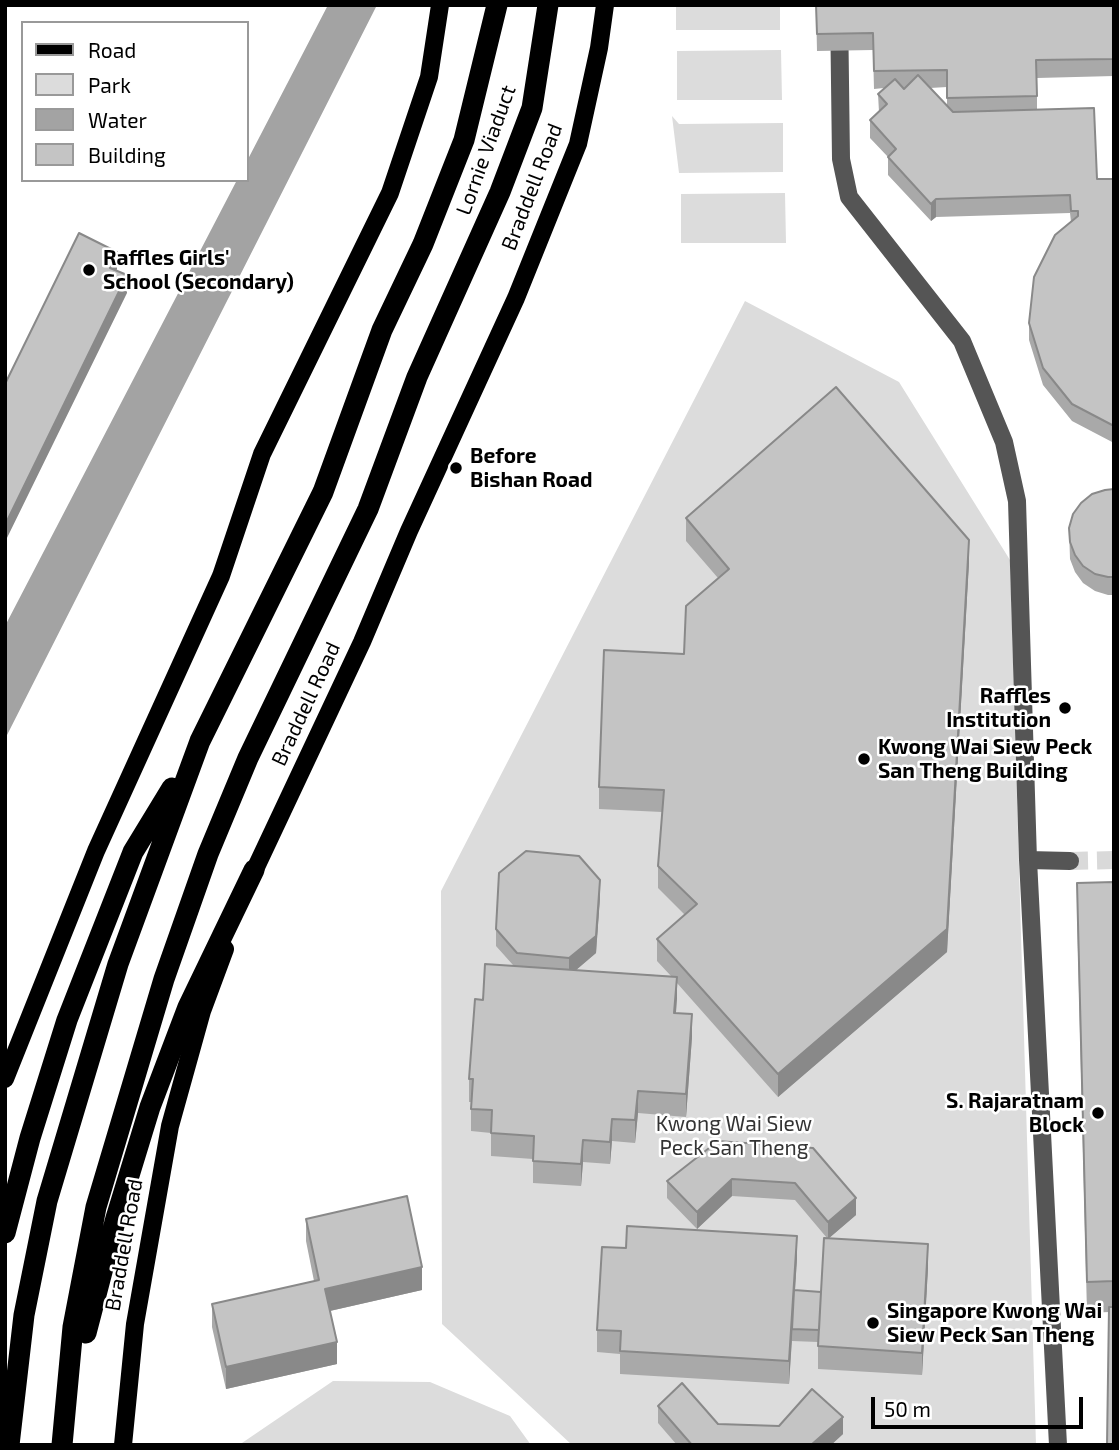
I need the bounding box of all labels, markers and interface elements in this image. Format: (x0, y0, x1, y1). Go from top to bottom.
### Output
legend (21, 21, 248, 182)
text: Road (88, 37, 136, 62)
text: Park (88, 72, 131, 97)
street label: Lornie Viaduct (451, 82, 521, 218)
text: Water (88, 107, 147, 132)
street label: Braddell Road (496, 120, 568, 254)
text: Building (88, 142, 166, 167)
place label: Raffles Girls' School (Secondary) (103, 245, 294, 295)
marker: Raffles Girls' School (Secondary) (81, 262, 97, 278)
place label: Before Bishan Road (470, 443, 593, 493)
marker: Before Bishan Road (448, 460, 464, 476)
street label: Braddell Road (266, 638, 346, 770)
place label: Raffles Institution (946, 683, 1051, 733)
marker: Raffles Institution (1057, 700, 1073, 716)
place label: Kwong Wai Siew Peck San Theng Building (878, 734, 1092, 784)
marker: Kwong Wai Siew Peck San Theng Building (856, 751, 872, 767)
place label: S. Rajaratnam Block (946, 1088, 1084, 1138)
marker: S. Rajaratnam Block (1090, 1105, 1106, 1121)
park label: Kwong Wai Siew Peck San Theng (656, 1111, 812, 1161)
street label: Braddell Road (100, 1177, 148, 1313)
place label: Singapore Kwong Wai Siew Peck San Theng (887, 1298, 1102, 1348)
marker: Singapore Kwong Wai Siew Peck San Theng (865, 1315, 881, 1331)
scale bar (874, 1384, 1086, 1428)
text: 50 m (884, 1396, 931, 1421)

